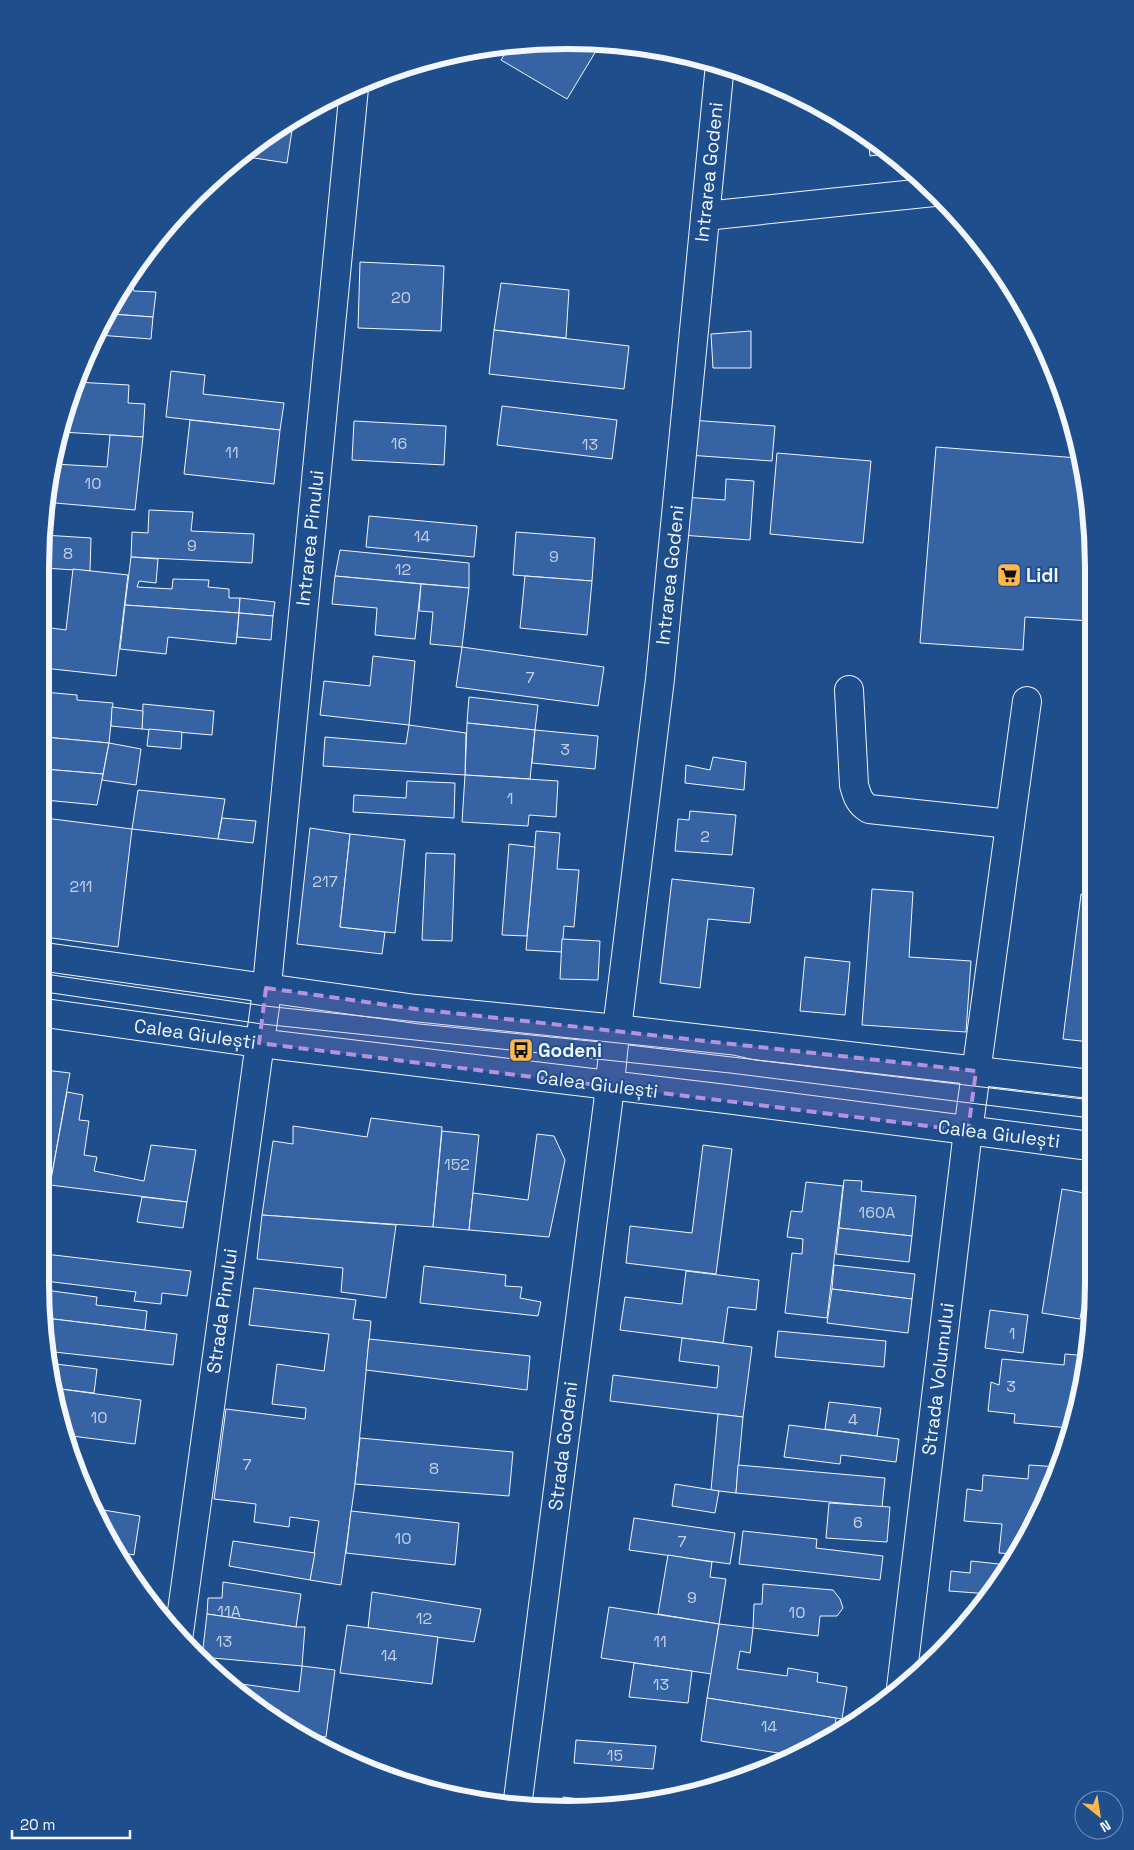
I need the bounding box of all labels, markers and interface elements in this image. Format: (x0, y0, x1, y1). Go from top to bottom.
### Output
street label: Intrarea Godeni (689, 101, 729, 243)
house number: 20 (391, 287, 411, 308)
house number: 16 (391, 433, 407, 454)
house number: 13 (582, 434, 598, 455)
house number: 11 (225, 442, 239, 463)
street label: Intrarea Pinului (290, 469, 330, 607)
house number: 10 (85, 473, 101, 494)
street label: Intrarea Godeni (650, 504, 690, 646)
house number: 14 (414, 526, 430, 547)
house number: 9 (187, 535, 197, 556)
house number: 8 (63, 543, 73, 564)
house number: 9 (549, 546, 559, 567)
house number: 12 (395, 559, 411, 580)
supermarket icon: Lidl (996, 562, 1022, 588)
place label: Lidl (1026, 563, 1059, 588)
house number: 7 (525, 667, 535, 688)
house number: 3 (560, 739, 570, 760)
house number: 1 (507, 788, 513, 809)
house number: 2 (700, 826, 710, 847)
house number: 217 (312, 871, 338, 892)
house number: 211 (69, 876, 93, 897)
street label: Calea Giulești (132, 1013, 258, 1055)
bus stop icon: Godeni (508, 1037, 534, 1063)
place label: Godeni (538, 1038, 602, 1063)
street label: Calea Giulești (535, 1064, 659, 1104)
street label: Calea Giulești (937, 1114, 1061, 1154)
house number: 152 (444, 1154, 470, 1175)
house number: 160A (859, 1202, 895, 1223)
street label: Strada Pinului (201, 1247, 243, 1375)
street label: Strada Volumului (916, 1301, 960, 1457)
house number: 1 (1009, 1323, 1015, 1344)
house number: 3 (1006, 1376, 1016, 1397)
street label: Strada Godeni (543, 1380, 583, 1512)
house number: 10 (91, 1407, 107, 1428)
house number: 4 (848, 1409, 858, 1430)
house number: 7 (242, 1454, 252, 1475)
house number: 8 (429, 1458, 439, 1479)
house number: 6 (853, 1512, 863, 1533)
house number: 10 (395, 1528, 411, 1549)
house number: 7 (677, 1531, 687, 1552)
house number: 9 (687, 1587, 697, 1608)
house number: 11A (217, 1601, 241, 1622)
house number: 10 (789, 1602, 805, 1623)
house number: 12 (416, 1608, 432, 1629)
house number: 13 (216, 1631, 232, 1652)
house number: 11 (653, 1631, 667, 1652)
house number: 14 (381, 1645, 397, 1666)
house number: 13 (653, 1674, 669, 1695)
house number: 14 (761, 1716, 777, 1737)
house number: 15 (607, 1745, 623, 1766)
north arrow (1074, 1790, 1124, 1840)
scale bar (12, 1808, 130, 1840)
text: 20 m (20, 1815, 55, 1834)
text: N (1097, 1816, 1114, 1836)

